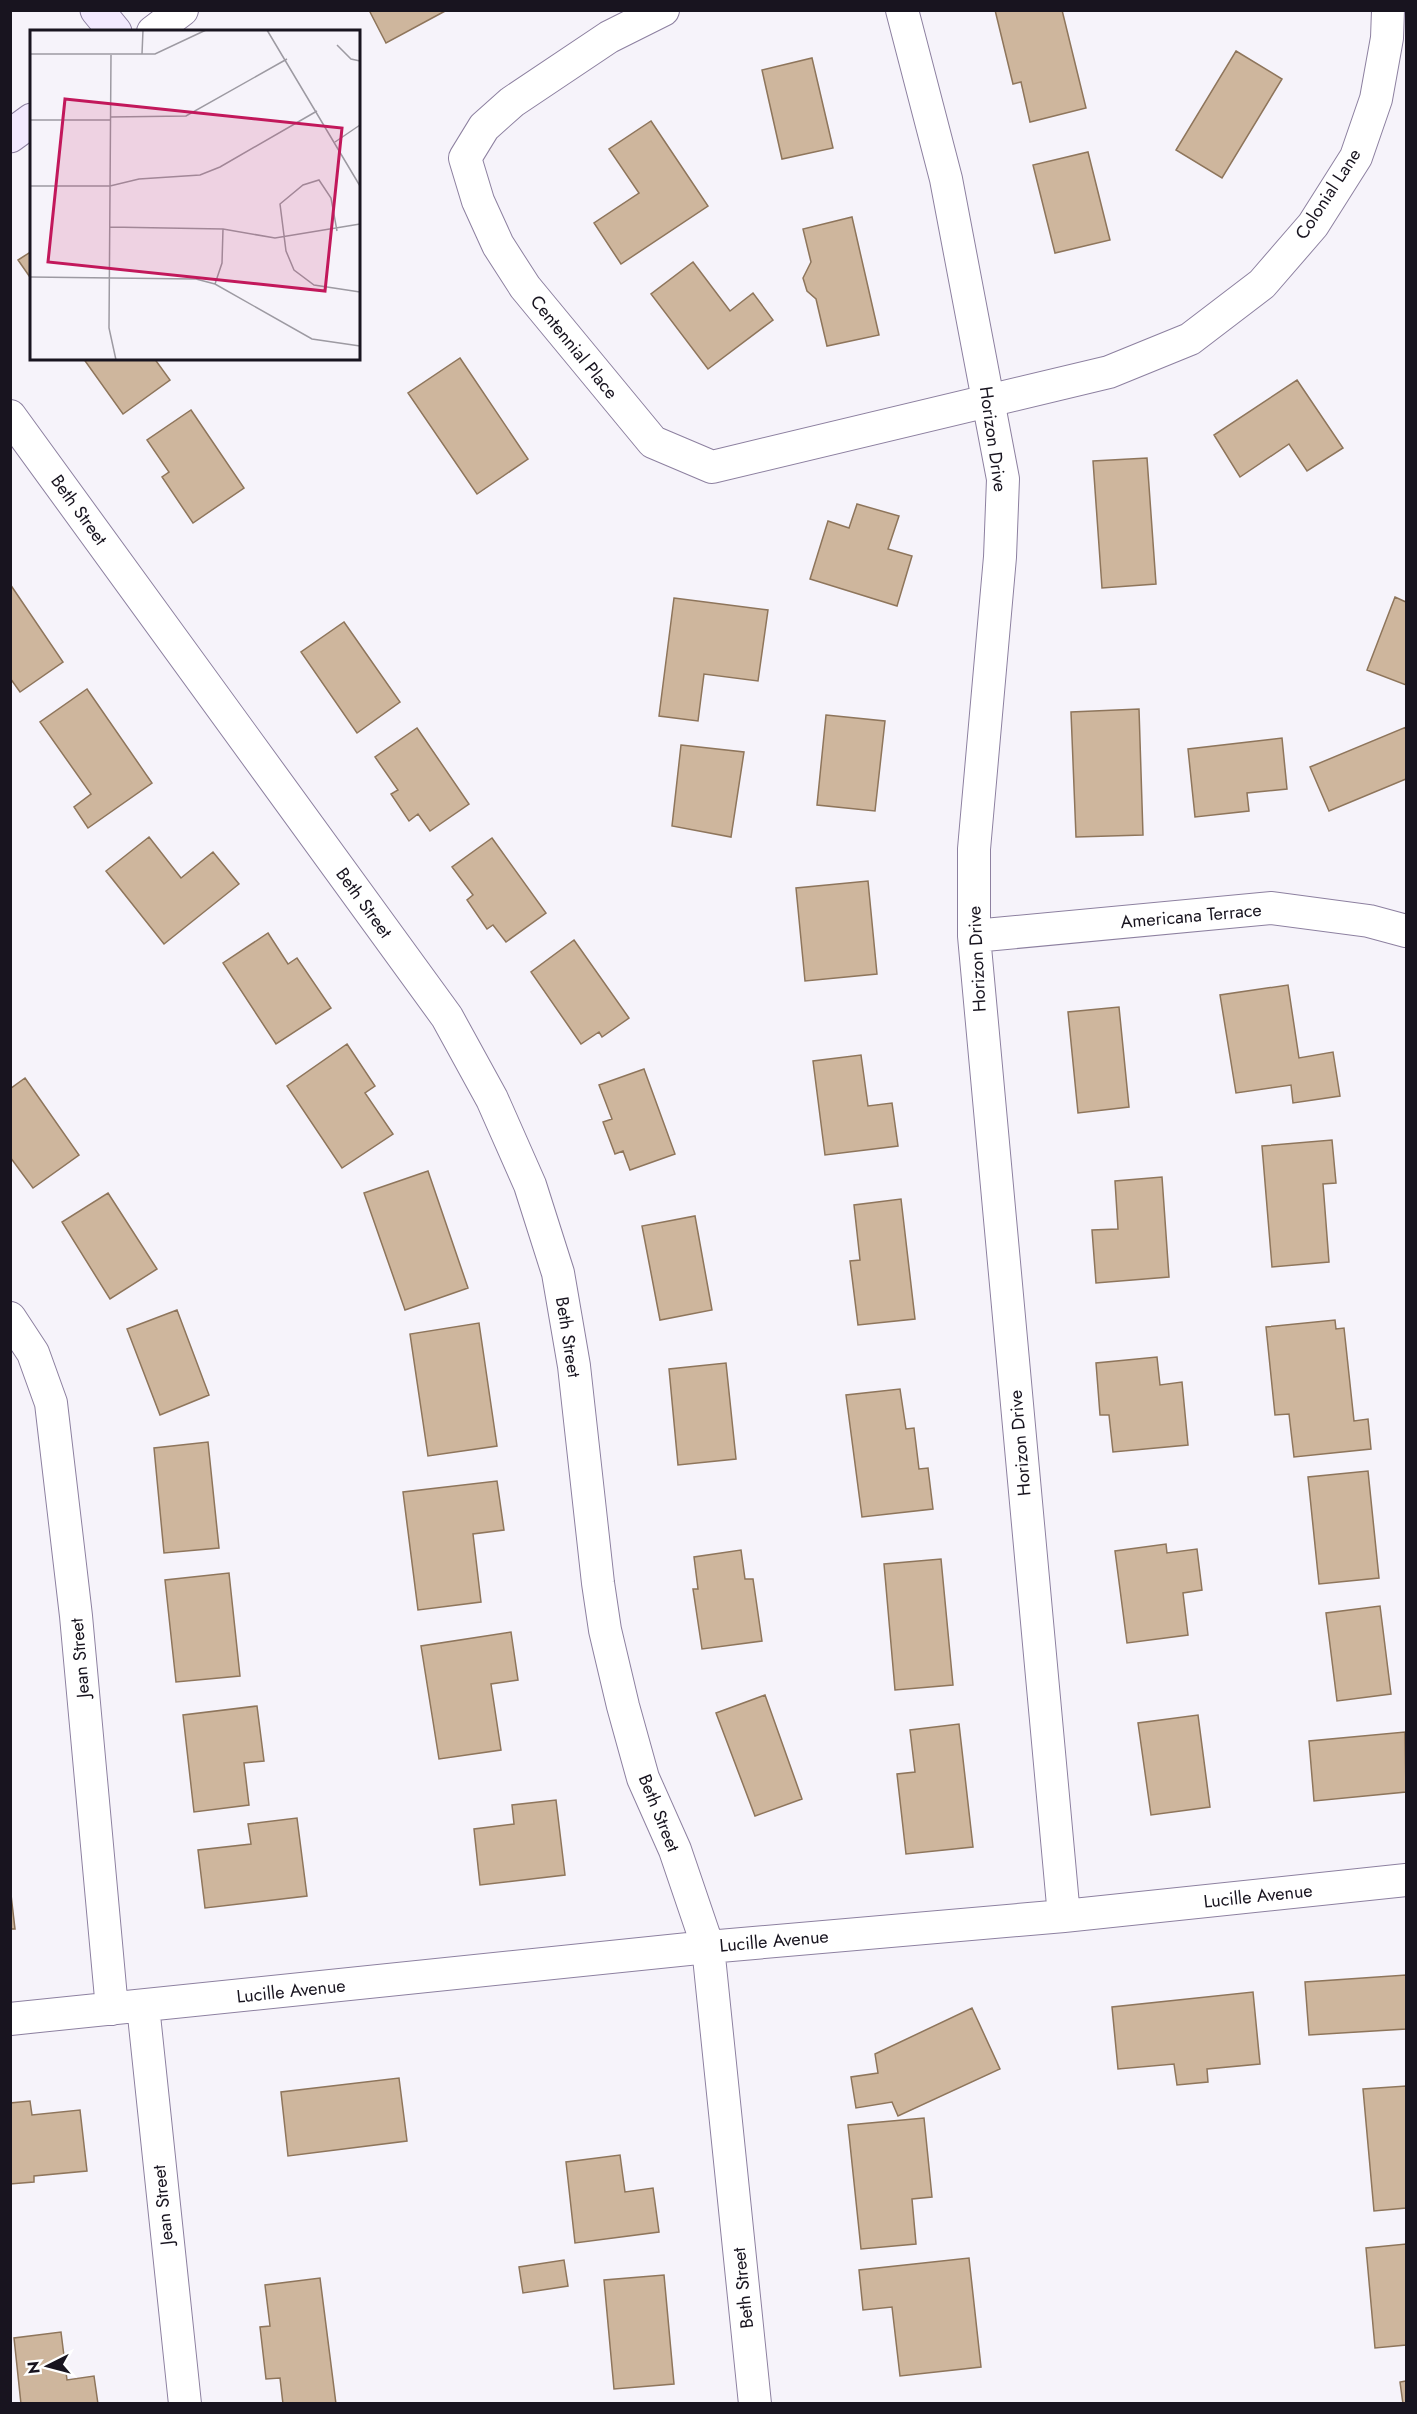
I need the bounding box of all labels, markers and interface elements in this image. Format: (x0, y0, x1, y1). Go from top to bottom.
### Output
inset map (30, 30, 360, 360)
street label: Colonial Lane (1289, 143, 1367, 245)
street label: Centennial Place (524, 289, 624, 405)
street label: Horizon Drive (973, 385, 1013, 493)
street label: Beth Street (45, 469, 114, 551)
street label: Beth Street (330, 862, 399, 944)
street label: Americana Terrace (1119, 897, 1263, 935)
street label: Horizon Drive (961, 905, 993, 1013)
street label: Beth Street (549, 1295, 587, 1380)
street label: Horizon Drive (1002, 1389, 1038, 1497)
street label: Jean Street (64, 1616, 97, 1701)
street label: Beth Street (632, 1770, 687, 1856)
street label: Lucille Avenue (1202, 1877, 1314, 1915)
street label: Lucille Avenue (718, 1923, 830, 1959)
street label: Lucille Avenue (235, 1972, 347, 2010)
street label: Jean Street (146, 2163, 180, 2248)
street label: Beth Street (726, 2245, 760, 2330)
north arrow (18, 2336, 78, 2396)
text: N (21, 2360, 46, 2375)

